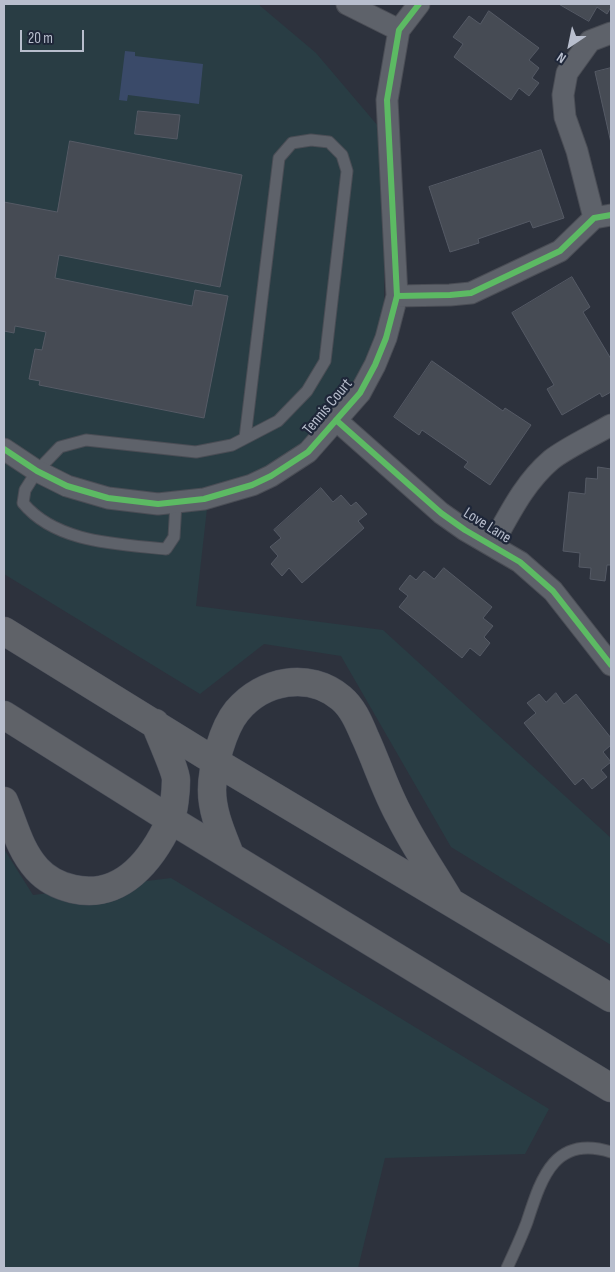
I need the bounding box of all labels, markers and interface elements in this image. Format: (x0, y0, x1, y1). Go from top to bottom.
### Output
scale bar (22, 20, 86, 52)
north arrow (545, 20, 595, 70)
text: 20 m (28, 29, 53, 48)
text: N (553, 49, 569, 67)
street label: Tennis Court (299, 375, 357, 439)
street label: Love Lane (460, 504, 514, 548)

